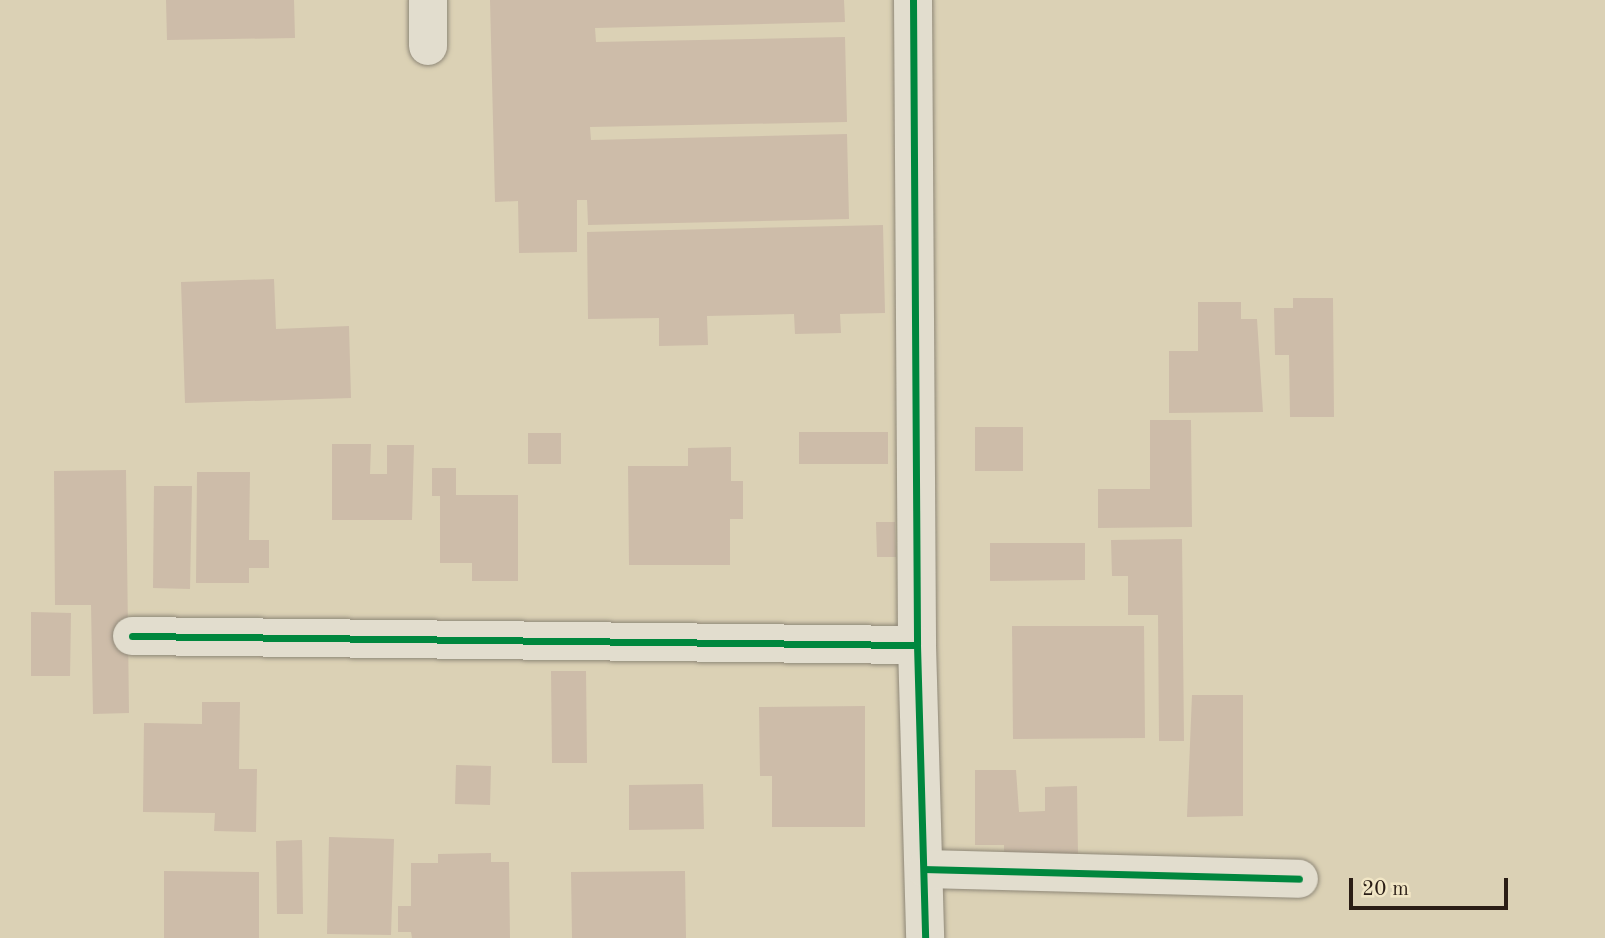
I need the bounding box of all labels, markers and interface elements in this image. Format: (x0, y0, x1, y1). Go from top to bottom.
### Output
scale bar (1353, 864, 1512, 908)
text: 20 m (1362, 879, 1409, 900)

